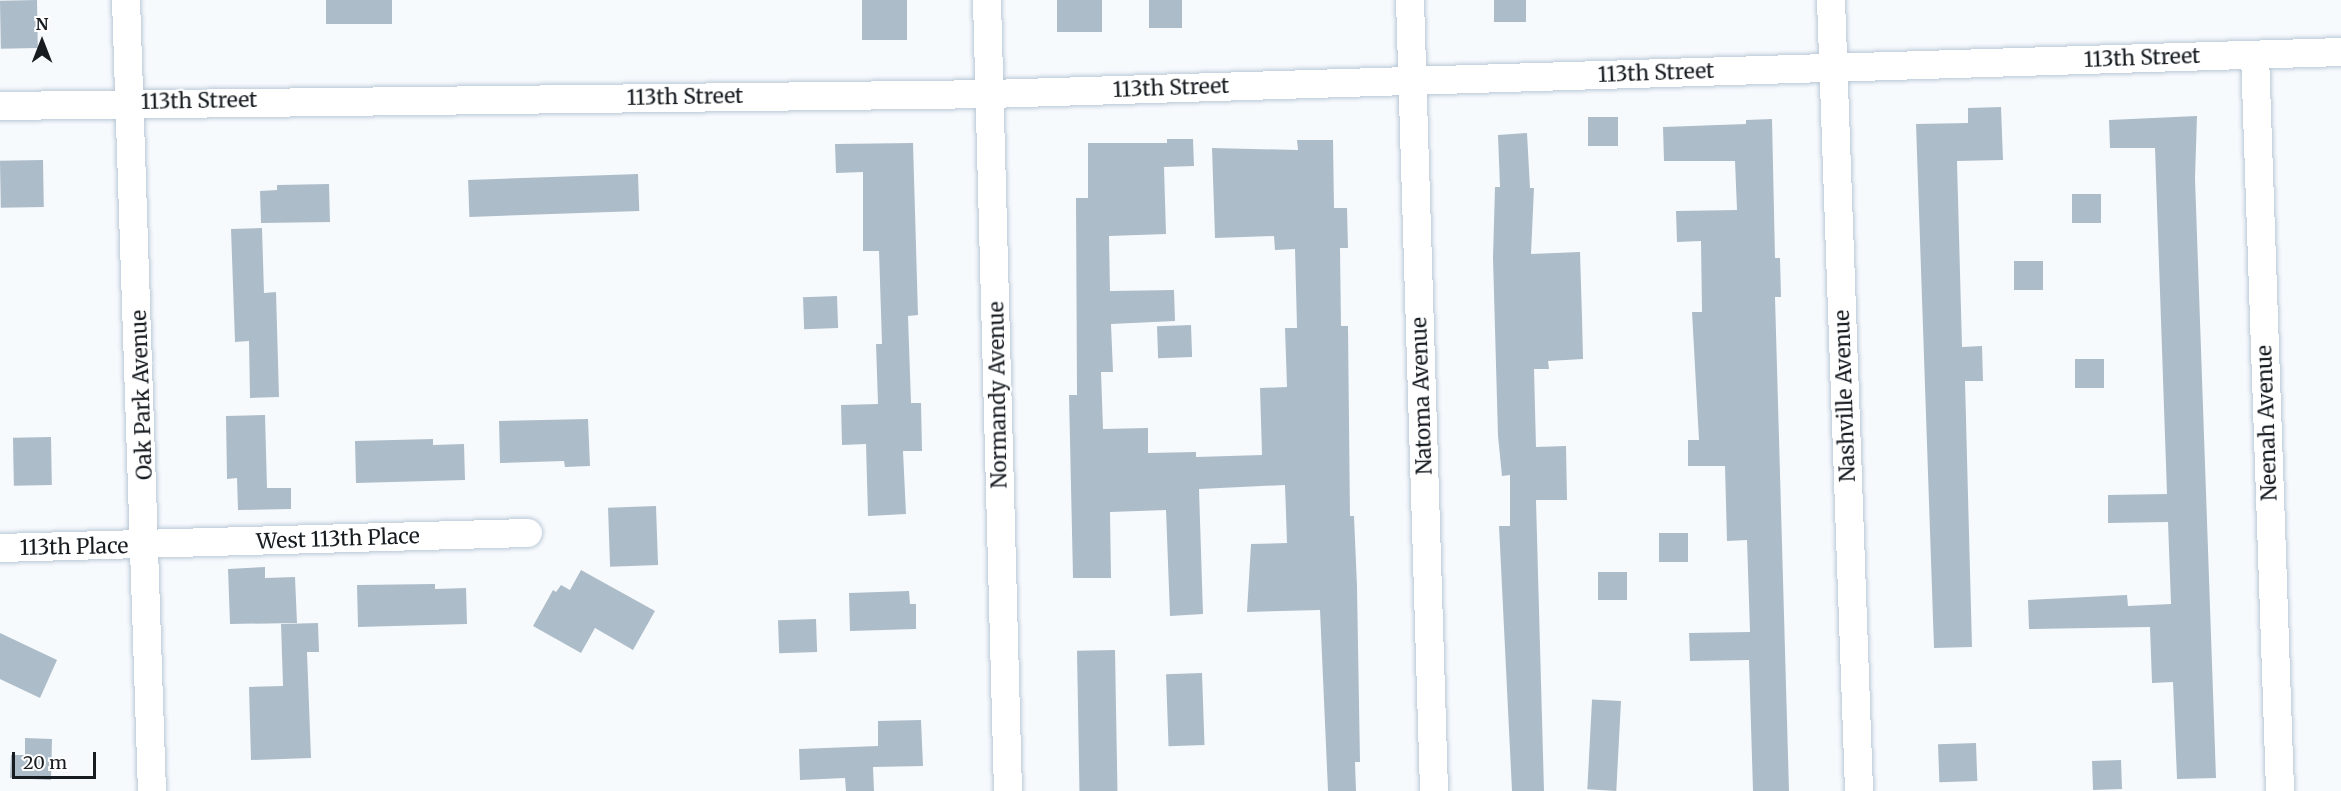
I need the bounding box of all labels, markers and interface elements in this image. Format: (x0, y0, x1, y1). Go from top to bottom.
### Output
north arrow (12, 12, 72, 72)
text: N (36, 14, 48, 34)
street label: 113th Street (2083, 43, 2201, 73)
street label: 113th Street (1597, 58, 1715, 88)
street label: 113th Street (1112, 73, 1230, 103)
street label: 113th Street (627, 83, 743, 111)
street label: 113th Street (141, 87, 257, 115)
street label: Normandy Avenue (984, 301, 1012, 489)
street label: Oak Park Avenue (126, 310, 158, 480)
street label: Nashville Avenue (1829, 310, 1861, 482)
street label: Natoma Avenue (1407, 317, 1437, 475)
street label: Neenah Avenue (2252, 345, 2282, 501)
street label: West 113th Place (256, 524, 420, 554)
street label: 113th Place (19, 533, 129, 561)
scale bar (15, 740, 99, 778)
text: 20 m (23, 751, 67, 774)

